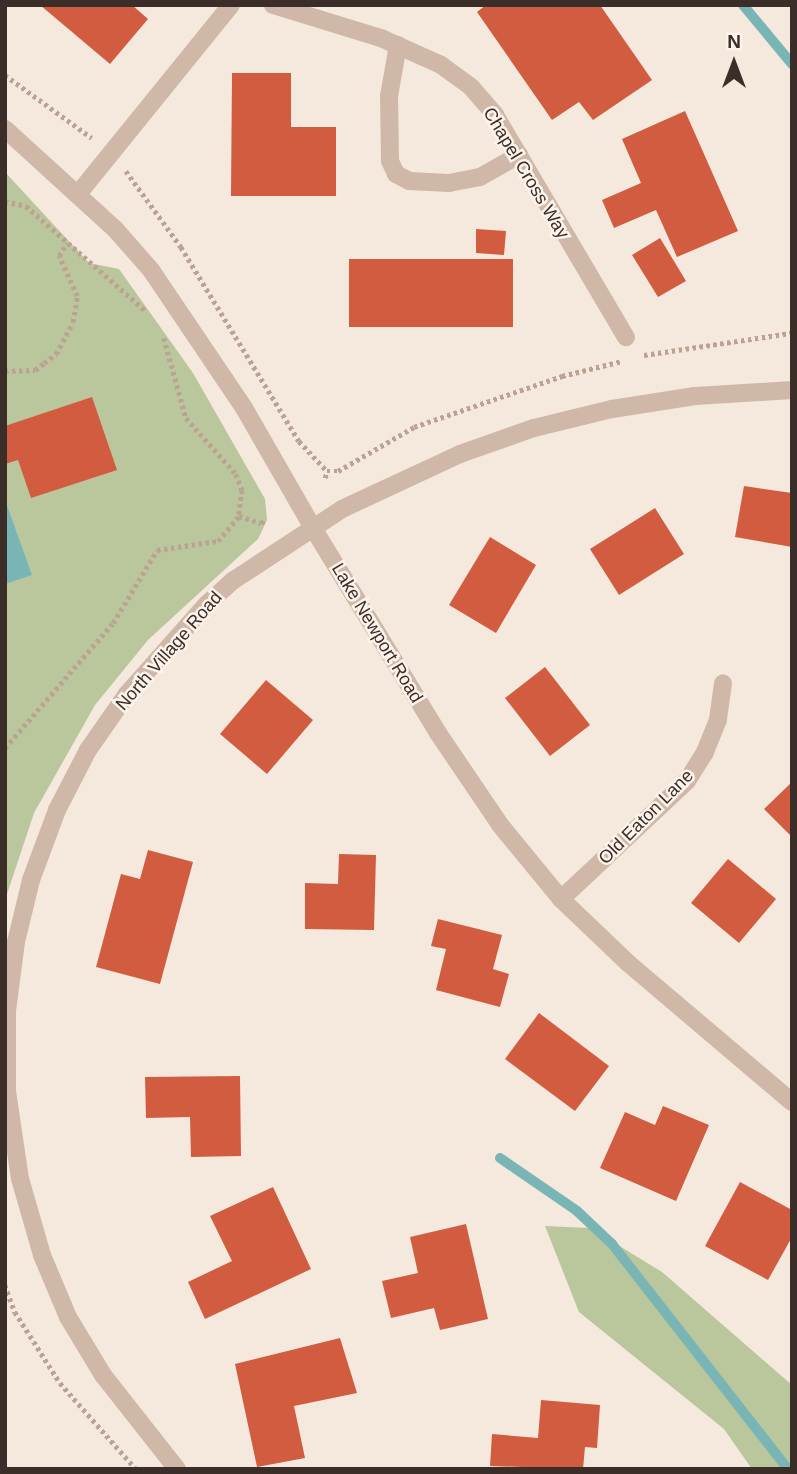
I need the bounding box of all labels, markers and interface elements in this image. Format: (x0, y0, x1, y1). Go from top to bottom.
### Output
north arrow (699, 28, 769, 98)
text: N (727, 31, 741, 52)
street label: Chapel Cross Way (478, 103, 574, 243)
street label: Lake Newport Road (327, 559, 427, 707)
street label: North Village Road (111, 587, 227, 715)
street label: Old Eaton Lane (594, 765, 698, 869)

